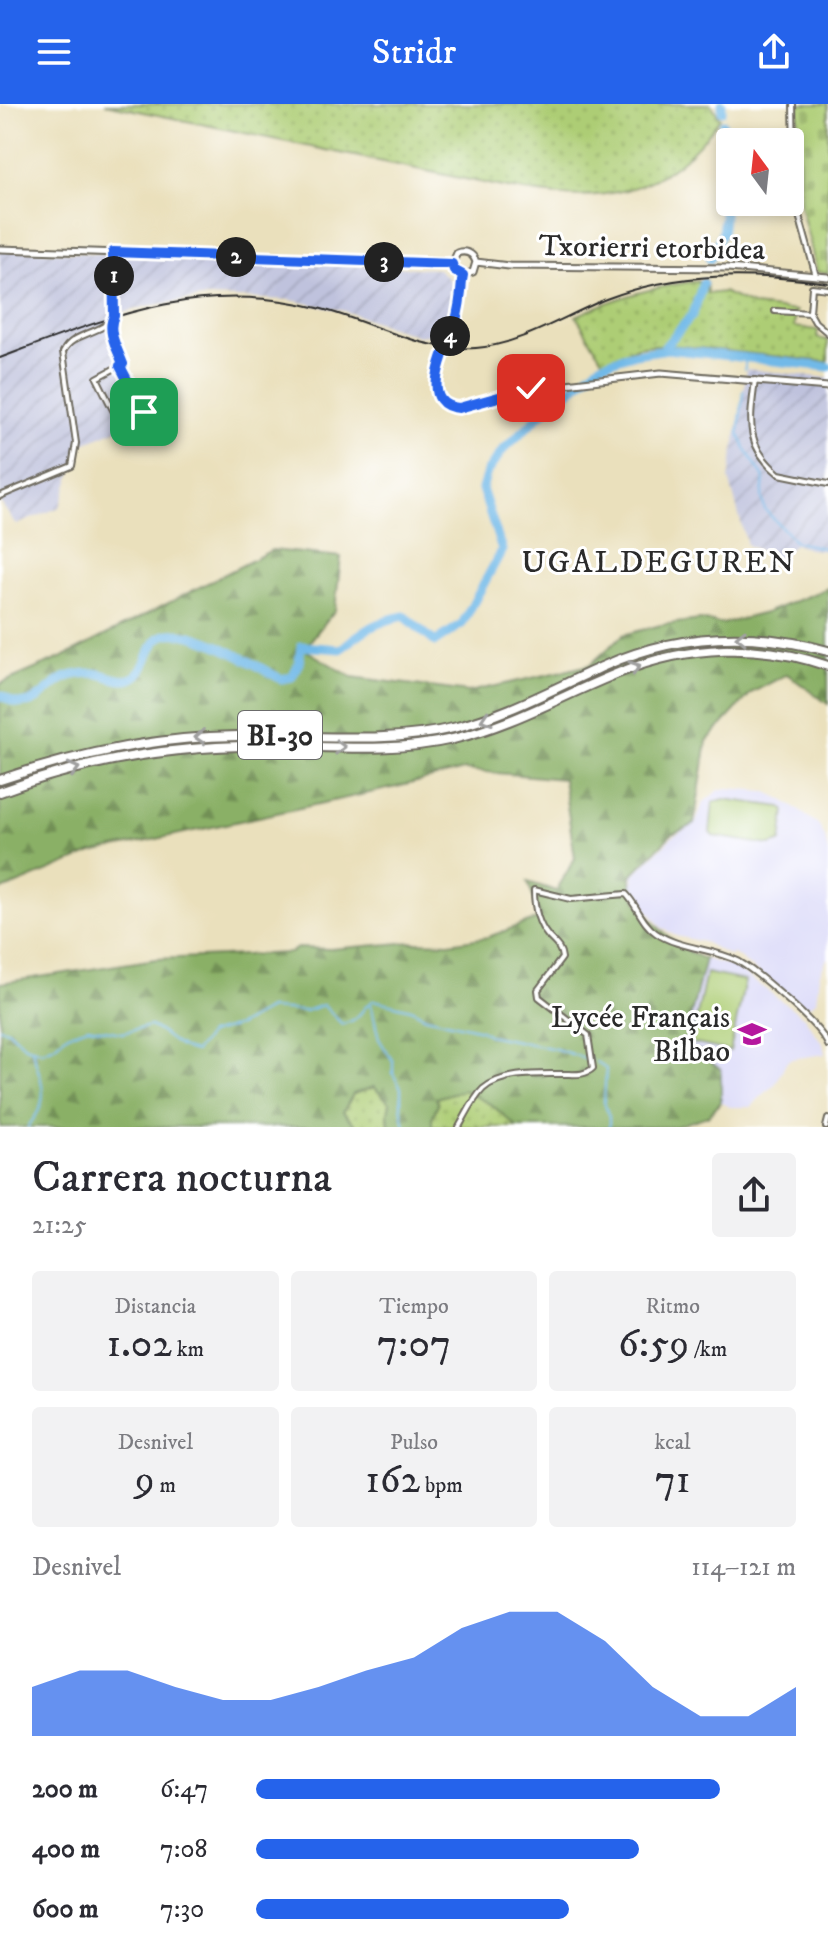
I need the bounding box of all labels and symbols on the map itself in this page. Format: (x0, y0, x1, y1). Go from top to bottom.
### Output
north arrow (716, 128, 804, 216)
street label: Txorierri etorbidea (539, 228, 766, 269)
pin: 2 (216, 237, 256, 277)
pin: 3 (364, 242, 404, 282)
pin: 1 (94, 256, 134, 296)
pin: 4 (430, 316, 470, 356)
pin (497, 354, 565, 422)
pin (110, 378, 178, 446)
district label: UGALDEGUREN (521, 543, 797, 583)
one-way arrow (734, 629, 747, 646)
one-way arrow (627, 660, 641, 676)
one-way arrow (479, 709, 493, 725)
road number: BI-30 (238, 711, 322, 759)
one-way arrow (193, 728, 206, 745)
one-way arrow (334, 739, 347, 756)
one-way arrow (67, 761, 81, 778)
place label: Lycée Français Bilbao (551, 1000, 730, 1071)
school or university icon: Lycée Français Bilbao (737, 1019, 767, 1049)

